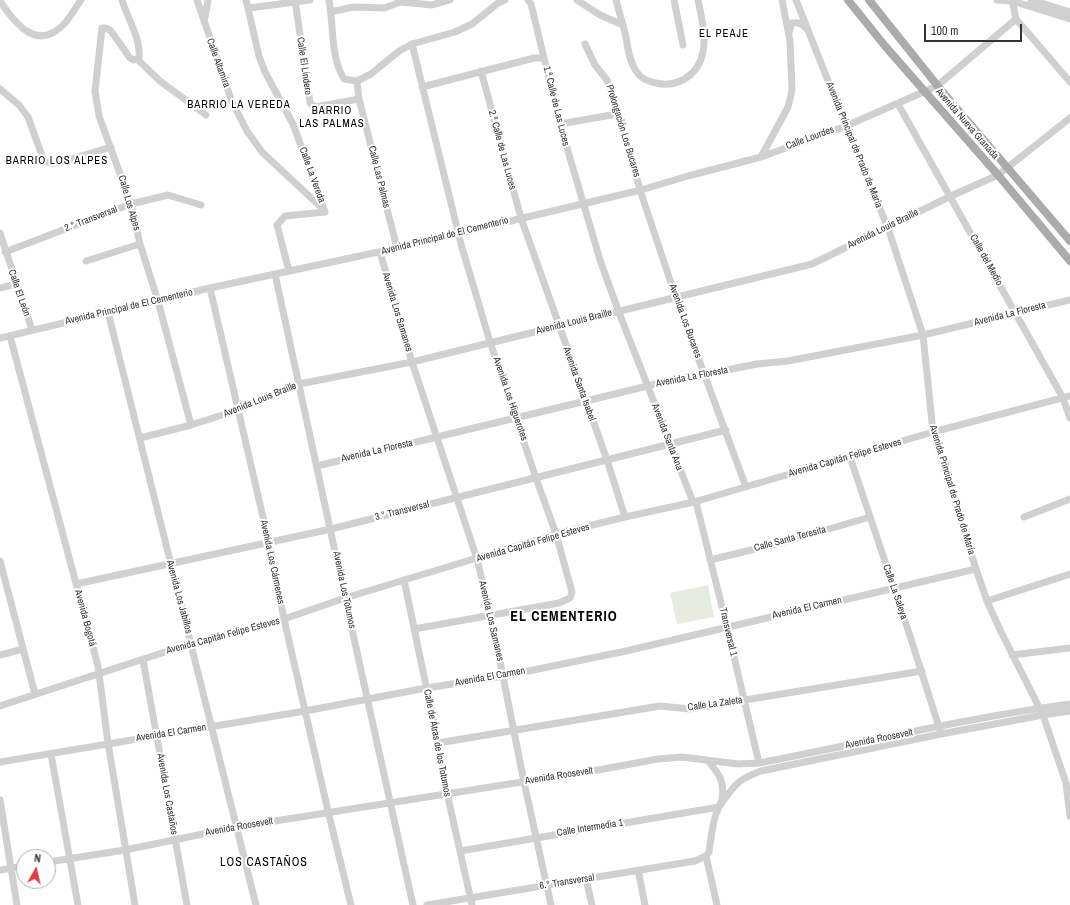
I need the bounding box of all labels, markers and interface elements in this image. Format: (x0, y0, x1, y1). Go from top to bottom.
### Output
scale bar (926, 16, 1024, 42)
text: 100 m (931, 23, 958, 39)
district label: EL PEAJE (699, 27, 749, 41)
street label: Calle El Lindero (294, 36, 314, 96)
street label: Calle Altamira (204, 37, 232, 89)
street label: 1.ª Calle de Las Luces (540, 65, 572, 147)
street label: Avenida Principal de Prado de María (823, 80, 885, 210)
street label: Prolongación Los Bucares (603, 83, 643, 179)
street label: Avenida Nueva Granada (933, 86, 1001, 162)
district label: BARRIO LA VEREDA (187, 98, 291, 112)
district label: BARRIO LAS PALMAS (299, 104, 365, 130)
street label: 2.ª Calle de Las Luces (486, 109, 518, 191)
street label: Calle Lourdes (784, 124, 836, 152)
street label: Calle Las Palmas (365, 145, 393, 209)
street label: Calle La Vereda (296, 146, 328, 204)
district label: BARRIO LOS ALPES (6, 154, 108, 168)
street label: Calle Los Alpes (115, 174, 143, 232)
street label: 2.° Transversal (63, 203, 119, 235)
street label: Avenida Louis Braille (845, 207, 921, 251)
street label: Avenida Principal de El Cementerio (380, 214, 510, 258)
street label: Calle del Medio (967, 232, 1005, 288)
street label: Calle El León (5, 268, 33, 318)
street label: Avenida Los Samanes (379, 271, 415, 353)
street label: Avenida Los Bucares (666, 282, 704, 360)
street label: Avenida Principal de El Cementerio (64, 286, 194, 328)
street label: Avenida La Floresta (973, 299, 1047, 329)
street label: Avenida Louis Braille (535, 307, 613, 337)
street label: Avenida Santa Isabel (560, 345, 598, 423)
street label: Avenida Los Higuerotes (490, 356, 530, 442)
street label: Avenida La Floresta (655, 364, 729, 390)
street label: Avenida Louis Braille (222, 380, 298, 420)
street label: Avenida Santa Ana (649, 402, 685, 472)
street label: Avenida Principal de Prado de María (927, 424, 977, 556)
street label: Avenida Capitán Felipe Esteves (787, 436, 903, 480)
street label: Avenida La Floresta (340, 437, 414, 465)
street label: 3.° Transversal (374, 498, 430, 524)
street label: Avenida Los Cármenes (257, 519, 287, 605)
street label: Avenida Capitán Felipe Esteves (475, 521, 591, 565)
street label: Calle Santa Teresita (753, 524, 827, 554)
street label: Avenida Los Totumos (330, 550, 358, 630)
street label: Avenida Los Jabillos (163, 559, 195, 635)
street label: Calle La Saleya (880, 563, 910, 621)
street label: Avenida Los Samanes (476, 580, 506, 662)
street label: Avenida Bogotá (72, 588, 98, 648)
street label: Avenida El Carmen (771, 594, 843, 622)
street label: Transversal 1 (717, 607, 739, 657)
district label: EL CEMENTERIO (510, 609, 618, 625)
street label: Avenida Capitán Felipe Esteves (165, 615, 281, 657)
street label: Avenida El Carmen (454, 665, 526, 689)
street label: Calle de Átras de los Totumos (421, 688, 453, 798)
street label: Calle La Zaleta (687, 694, 743, 714)
street label: Avenida El Carmen (135, 722, 207, 744)
street label: Avenida Roosevelt (844, 727, 914, 751)
street label: Avenida Los Castaños (154, 752, 180, 836)
street label: Avenida Roosevelt (524, 765, 594, 787)
street label: Avenida Roosevelt (204, 815, 274, 839)
street label: Calle Intermedia 1 (556, 817, 624, 839)
north arrow (16, 849, 56, 889)
text: N (33, 851, 42, 865)
district label: LOS CASTAÑOS (220, 856, 308, 870)
street label: 6.° Transversal (539, 872, 595, 892)

